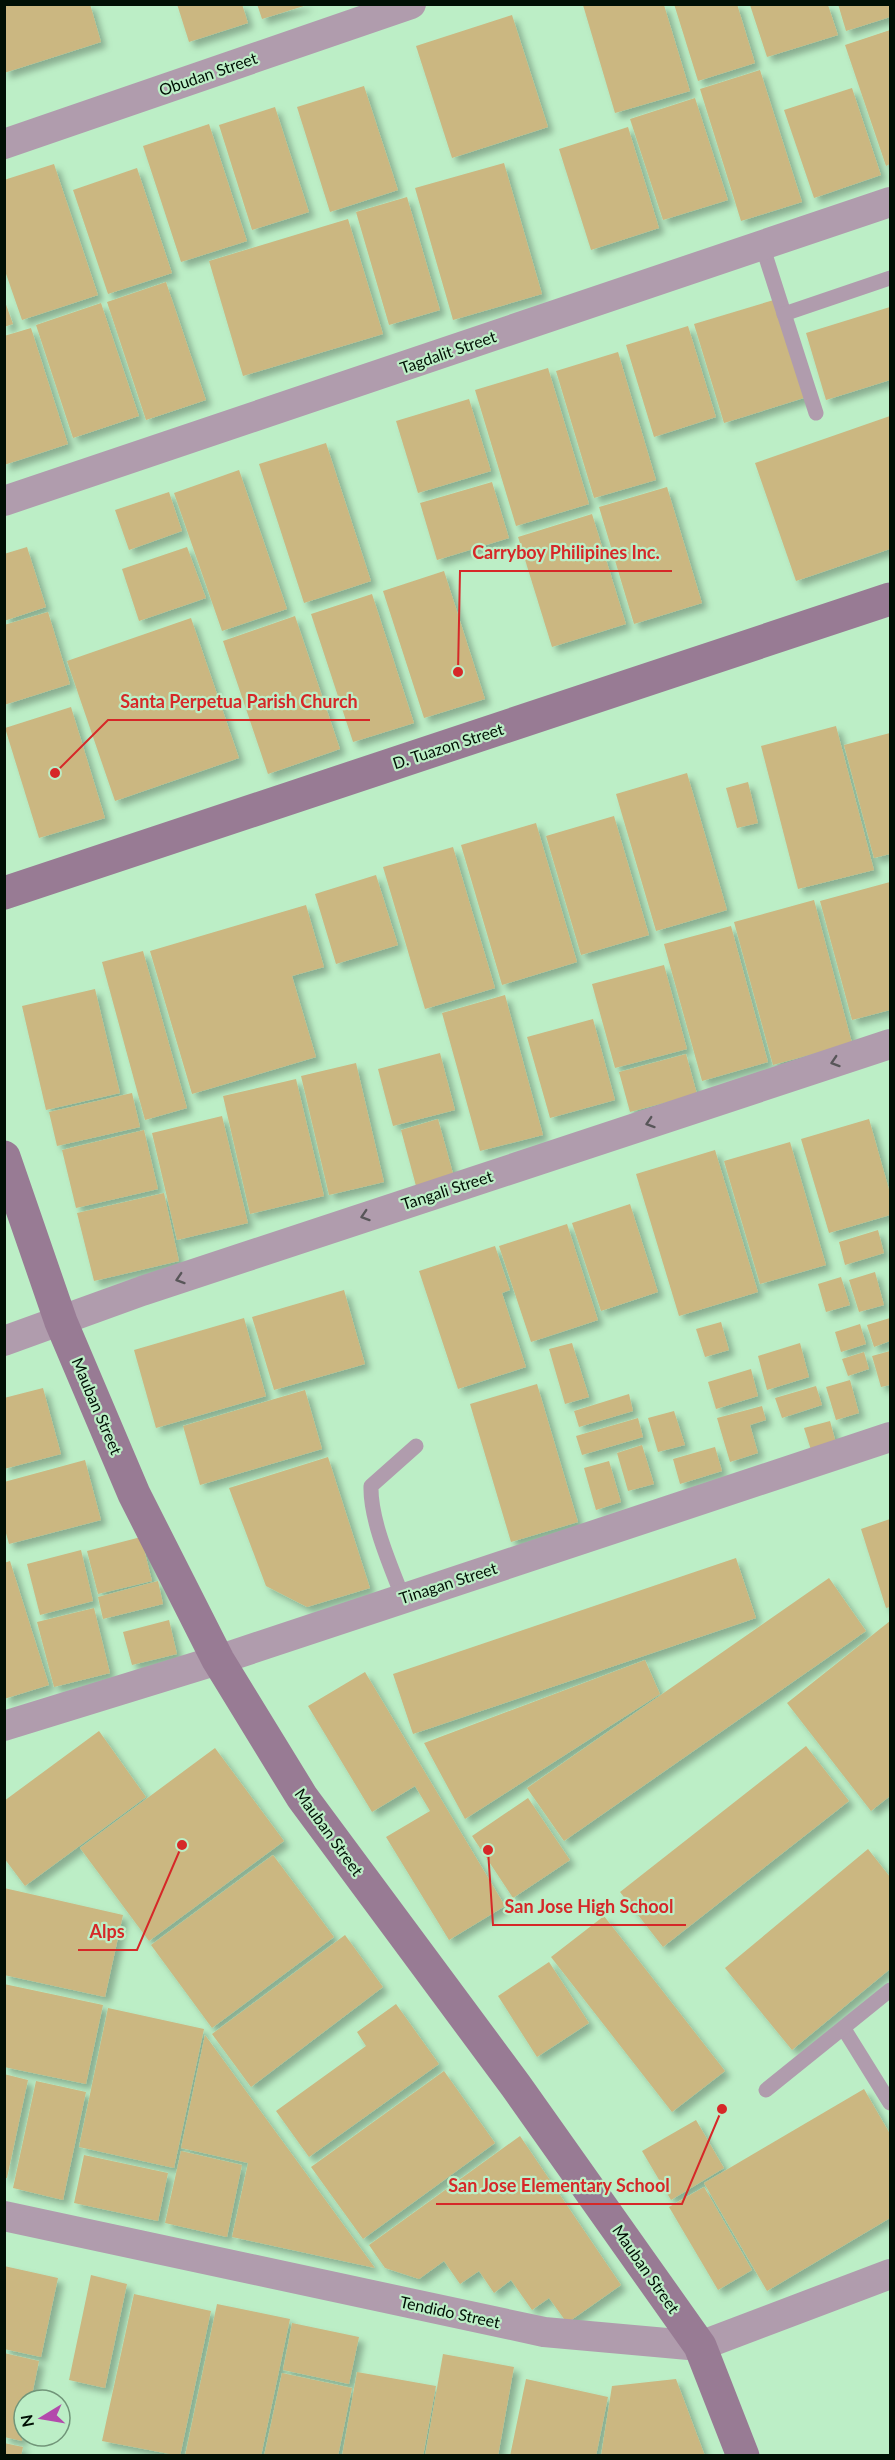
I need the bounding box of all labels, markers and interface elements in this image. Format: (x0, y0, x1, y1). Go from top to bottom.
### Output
street label: Obudan Street (156, 48, 260, 99)
street label: Tagdalit Street (397, 326, 499, 377)
callout: Carryboy Philipines Inc. (460, 535, 672, 571)
text: Carryboy Philipines Inc. (472, 541, 660, 563)
callout: Santa Perpetua Parish Church (108, 684, 370, 720)
text: Santa Perpetua Parish Church (120, 690, 358, 712)
street label: D. Tuazon Street (390, 719, 506, 772)
one-way arrow (830, 1055, 841, 1067)
one-way arrow (645, 1116, 656, 1128)
street label: Tangali Street (399, 1166, 495, 1213)
one-way arrow (360, 1209, 371, 1222)
one-way arrow (175, 1271, 186, 1284)
street label: Mauban Street (68, 1354, 127, 1457)
street label: Tinagan Street (397, 1558, 499, 1607)
street label: Mauban Street (291, 1784, 368, 1879)
callout: San Jose High School (493, 1889, 686, 1925)
text: San Jose High School (505, 1895, 673, 1917)
callout: Alps (78, 1914, 137, 1950)
text: Alps (88, 1920, 125, 1942)
callout: San Jose Elementary School (436, 2168, 682, 2204)
text: San Jose Elementary School (448, 2174, 670, 2196)
street label: Mauban Street (609, 2221, 684, 2317)
street label: Tendido Street (398, 2292, 502, 2331)
north arrow (12, 2388, 72, 2448)
text: N (16, 2413, 37, 2429)

